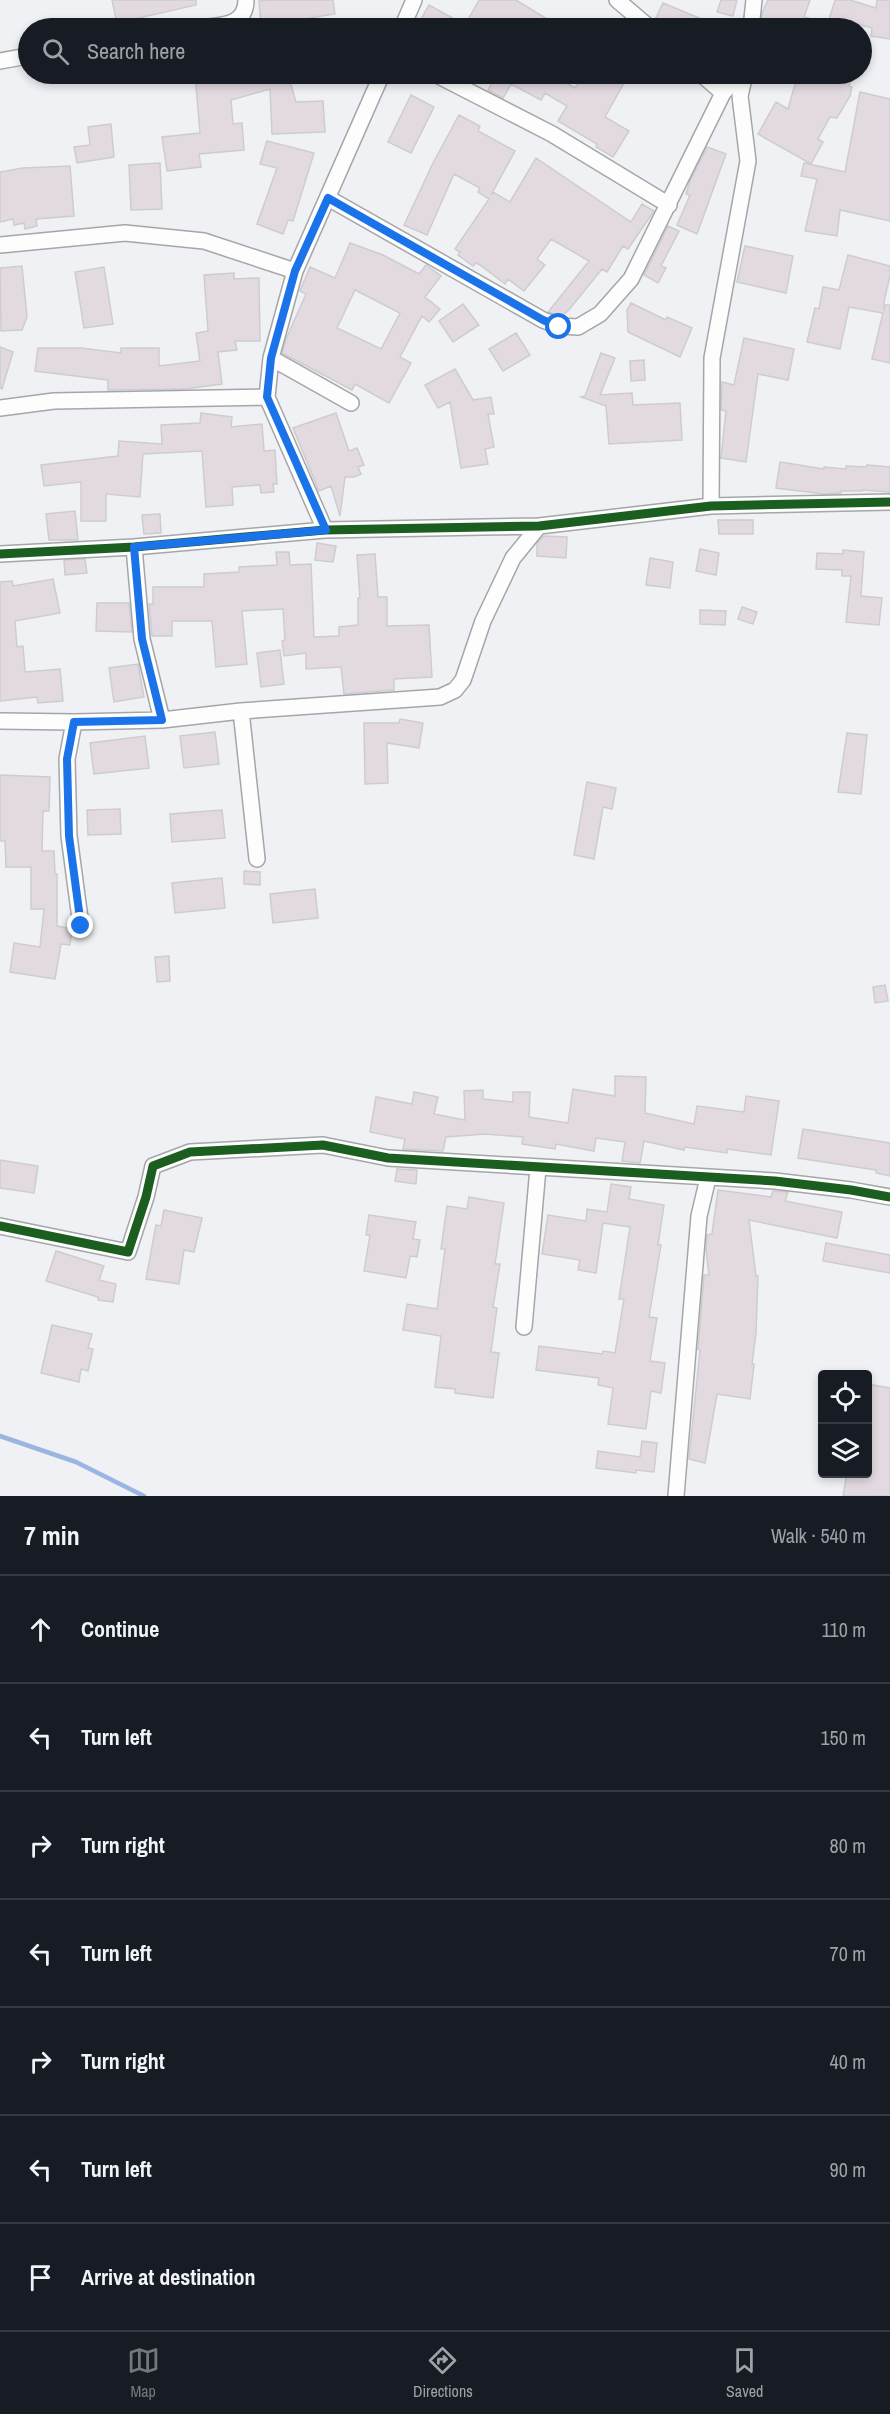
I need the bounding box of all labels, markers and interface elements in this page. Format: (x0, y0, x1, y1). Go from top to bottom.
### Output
search box (18, 18, 872, 84)
icon: search (39, 35, 72, 68)
text: Search here (87, 36, 185, 66)
route start (545, 313, 571, 339)
route end (67, 912, 93, 938)
map controls (818, 1370, 872, 1478)
button: locate (818, 1370, 872, 1424)
button: layers (818, 1424, 872, 1478)
text: 7 min (24, 1518, 80, 1553)
text: Walk · 540 m (771, 1522, 866, 1549)
icon: ahead (24, 1613, 57, 1646)
text: Continue (81, 1614, 159, 1644)
text: 110 m (822, 1616, 866, 1643)
icon: left (24, 1721, 57, 1754)
text: Turn left (81, 1722, 152, 1752)
text: 150 m (820, 1724, 866, 1751)
icon: right (24, 1829, 57, 1862)
text: Turn right (81, 1830, 165, 1860)
text: 80 m (830, 1832, 866, 1859)
icon: left (24, 1937, 57, 1970)
text: Turn left (81, 1938, 152, 1968)
text: 70 m (830, 1940, 866, 1967)
icon: right (24, 2045, 57, 2078)
text: Turn right (81, 2046, 165, 2076)
text: 40 m (830, 2048, 866, 2075)
icon: left (24, 2153, 57, 2186)
text: Turn left (81, 2154, 152, 2184)
text: 90 m (830, 2156, 866, 2183)
icon: arrive (24, 2261, 57, 2294)
text: Arrive at destination (81, 2262, 255, 2292)
tab: Map (127, 2344, 160, 2402)
tab: Directions (413, 2344, 473, 2402)
tab: Saved (726, 2344, 763, 2402)

